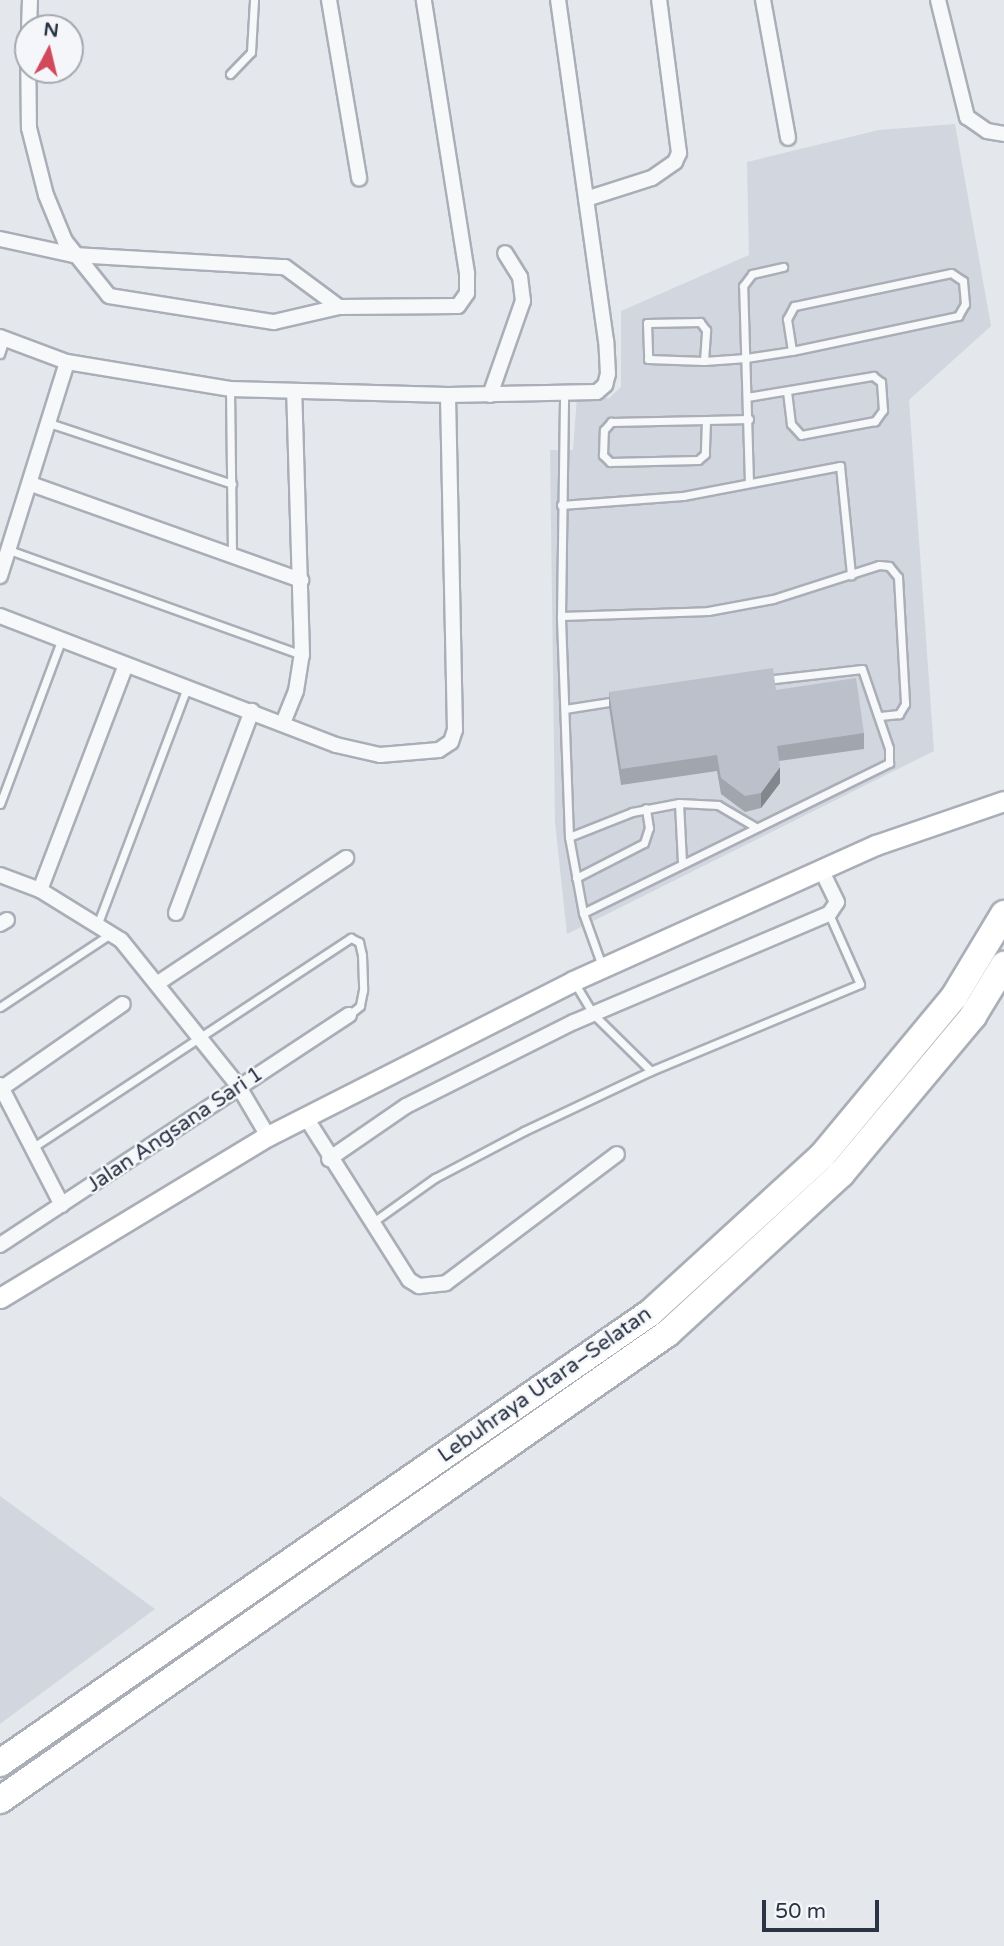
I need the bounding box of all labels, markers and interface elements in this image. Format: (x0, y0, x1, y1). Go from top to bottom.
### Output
north arrow (14, 14, 84, 84)
text: N (42, 18, 60, 42)
street label: Jalan Angsana Sari 1 (82, 1062, 268, 1198)
street label: Lebuhraya Utara–Selatan (434, 1302, 656, 1468)
scale bar (766, 1886, 883, 1930)
text: 50 m (775, 1899, 826, 1924)

